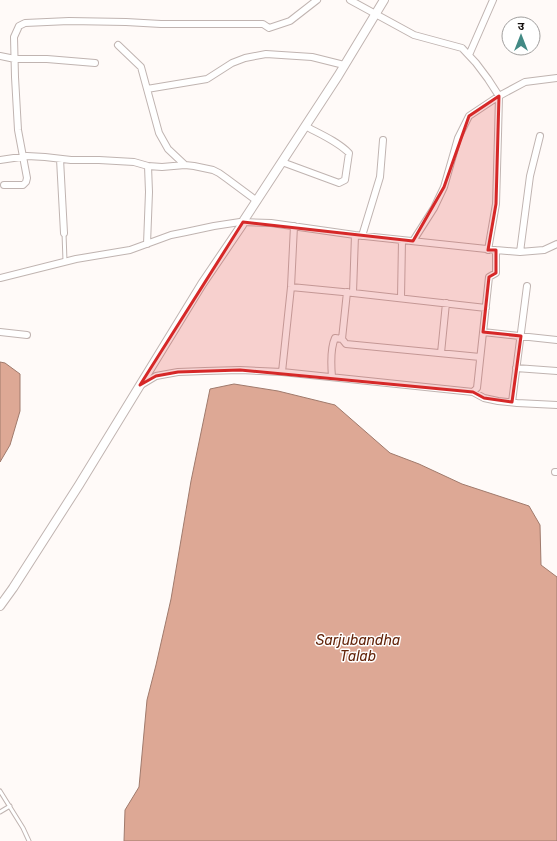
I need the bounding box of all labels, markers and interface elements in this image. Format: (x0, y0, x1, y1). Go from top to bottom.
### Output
north arrow (501, 16, 541, 56)
text: उ (518, 20, 525, 33)
water label: Sarjubandha Talab (316, 632, 400, 665)

